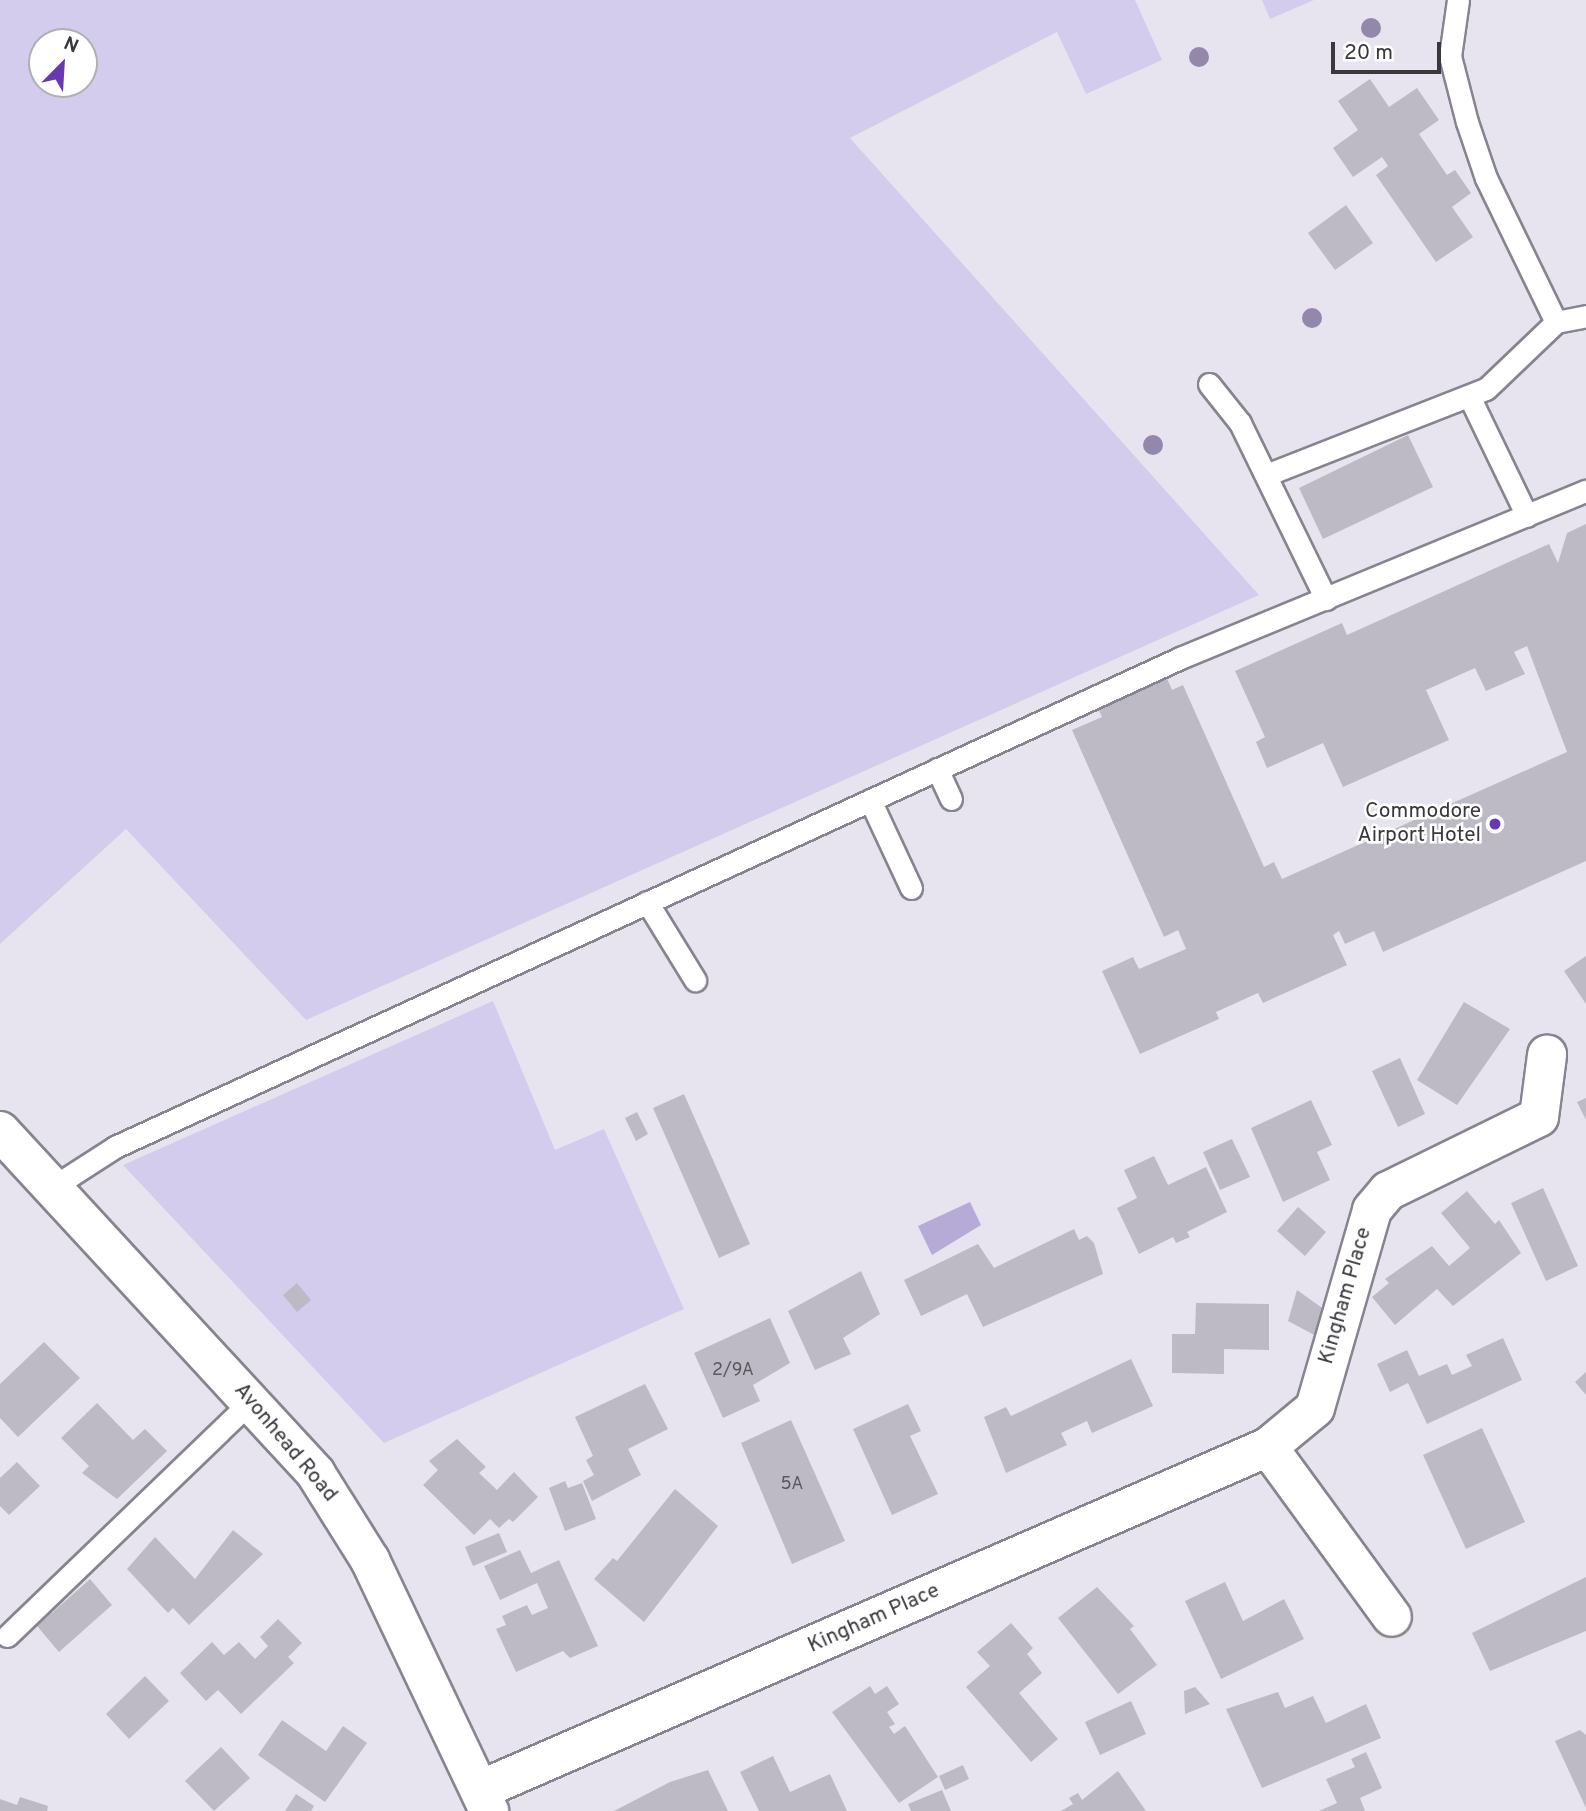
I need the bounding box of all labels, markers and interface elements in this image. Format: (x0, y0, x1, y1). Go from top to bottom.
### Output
north arrow (28, 28, 98, 98)
scale bar (1334, 28, 1444, 72)
text: N (60, 32, 82, 59)
text: 20 m (1344, 40, 1393, 67)
place label: Commodore Airport Hotel (1357, 799, 1481, 849)
marker: Commodore Airport Hotel (1487, 816, 1503, 832)
street label: Kingham Place (1314, 1225, 1378, 1367)
house number: 2/9A (712, 1360, 754, 1382)
street label: Avonhead Road (228, 1378, 342, 1508)
house number: 5A (780, 1474, 804, 1496)
street label: Kingham Place (804, 1579, 944, 1659)

